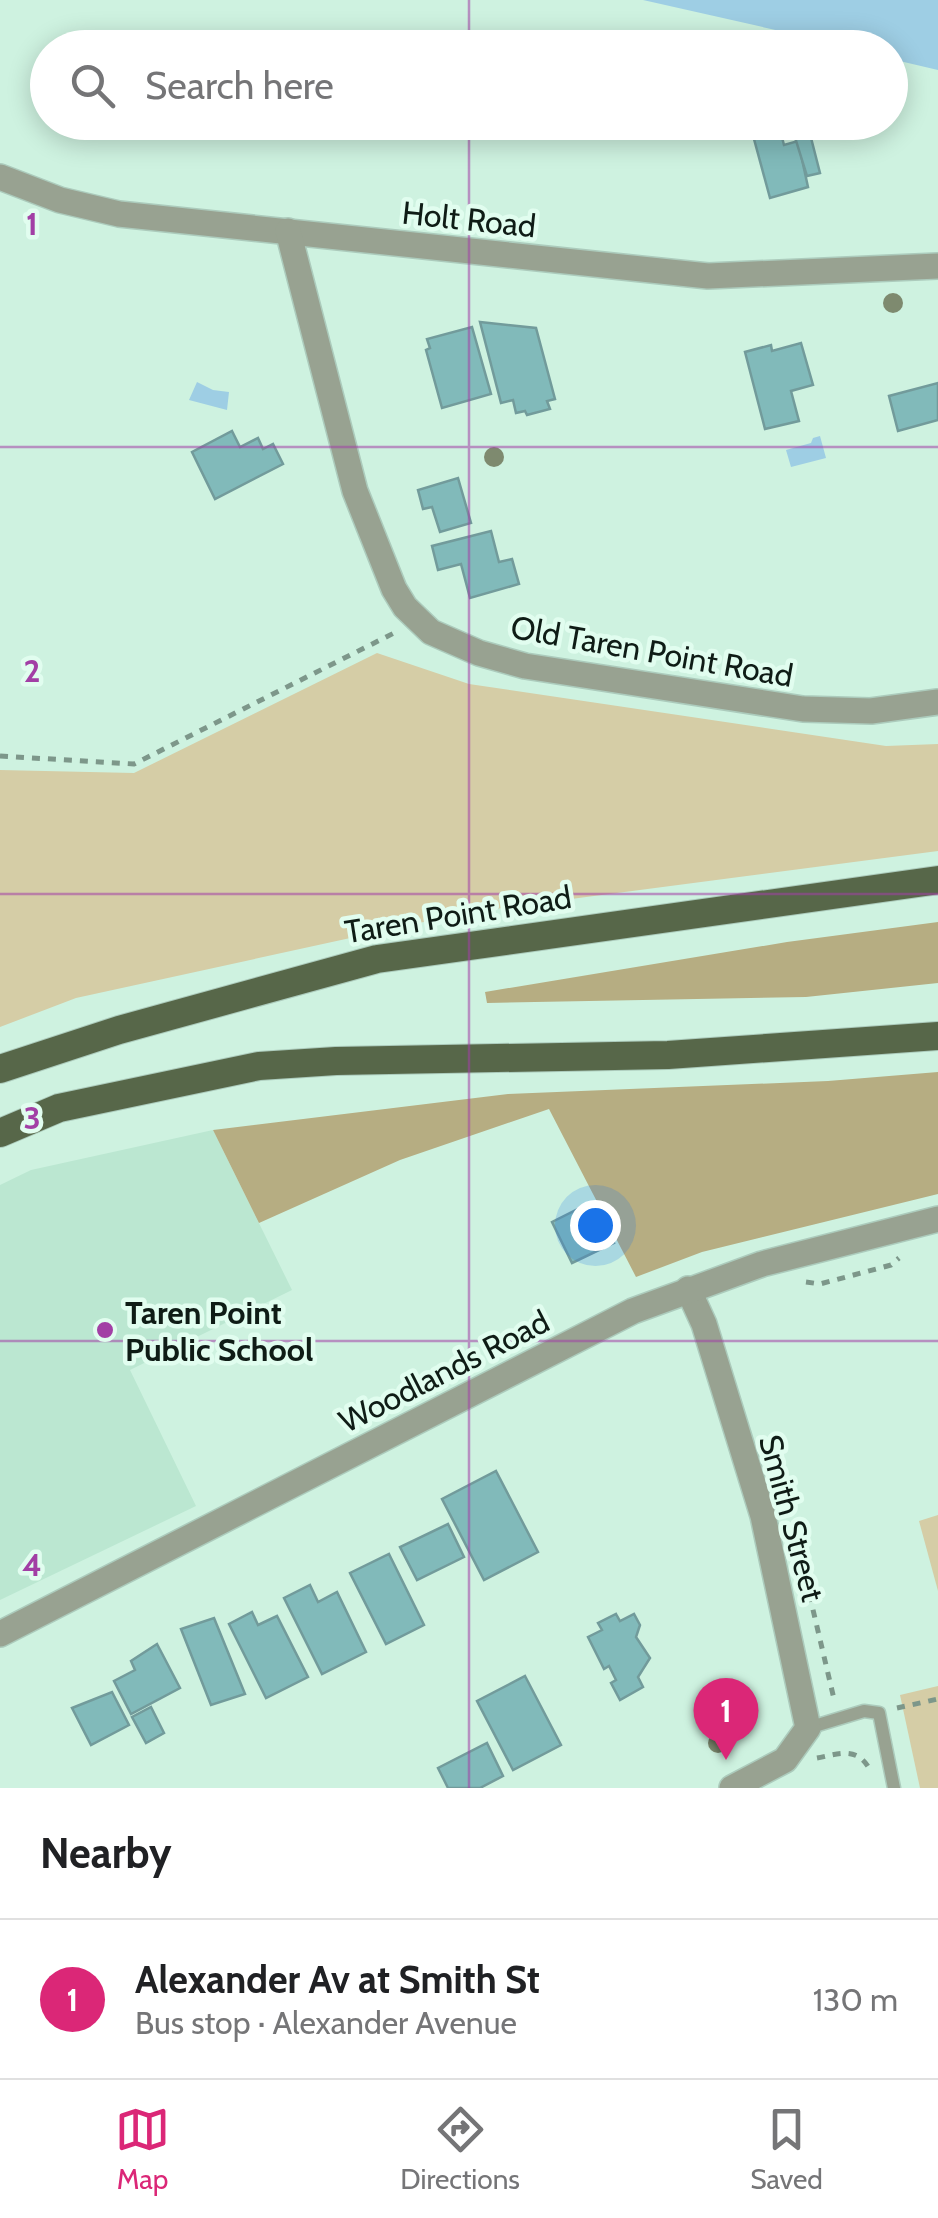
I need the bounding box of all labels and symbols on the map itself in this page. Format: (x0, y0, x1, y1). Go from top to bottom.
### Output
street label: Holt Road (400, 193, 538, 245)
text: 1 (26, 204, 38, 243)
street label: Old Taren Point Road (508, 607, 796, 695)
text: 2 (24, 651, 40, 690)
street label: Taren Point Road (342, 877, 574, 951)
text: 3 (23, 1098, 41, 1137)
your location (570, 1200, 621, 1251)
place label: Taren Point Public School (125, 1293, 313, 1369)
street label: Woodlands Road (333, 1301, 555, 1441)
marker: Taren Point Public School (94, 1319, 116, 1341)
street label: Smith Street (751, 1430, 833, 1606)
text: 4 (22, 1545, 42, 1584)
pin: 1 (694, 1678, 758, 1760)

